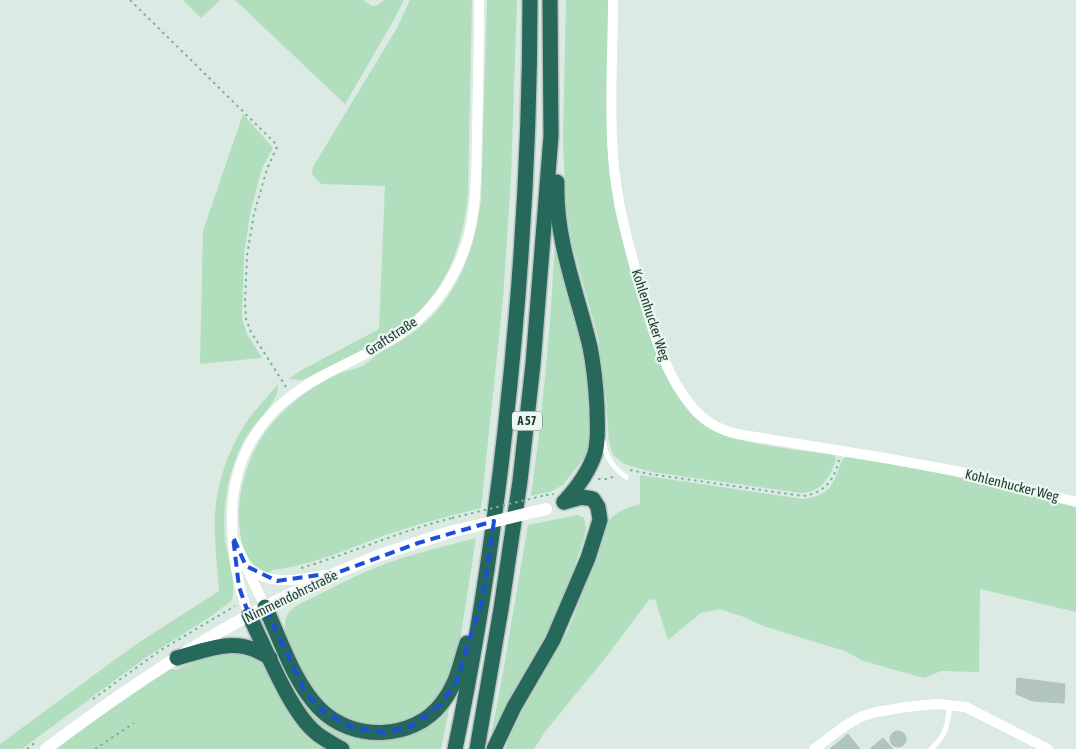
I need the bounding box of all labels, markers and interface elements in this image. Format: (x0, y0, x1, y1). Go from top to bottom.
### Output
street label: Kohlenhucker Weg (629, 267, 673, 363)
street label: Graftstraße (362, 314, 420, 358)
road number: A 57 (512, 412, 542, 431)
street label: Kohlenhucker Weg (964, 466, 1060, 504)
street label: Nimmendohrstraße (242, 567, 340, 625)

